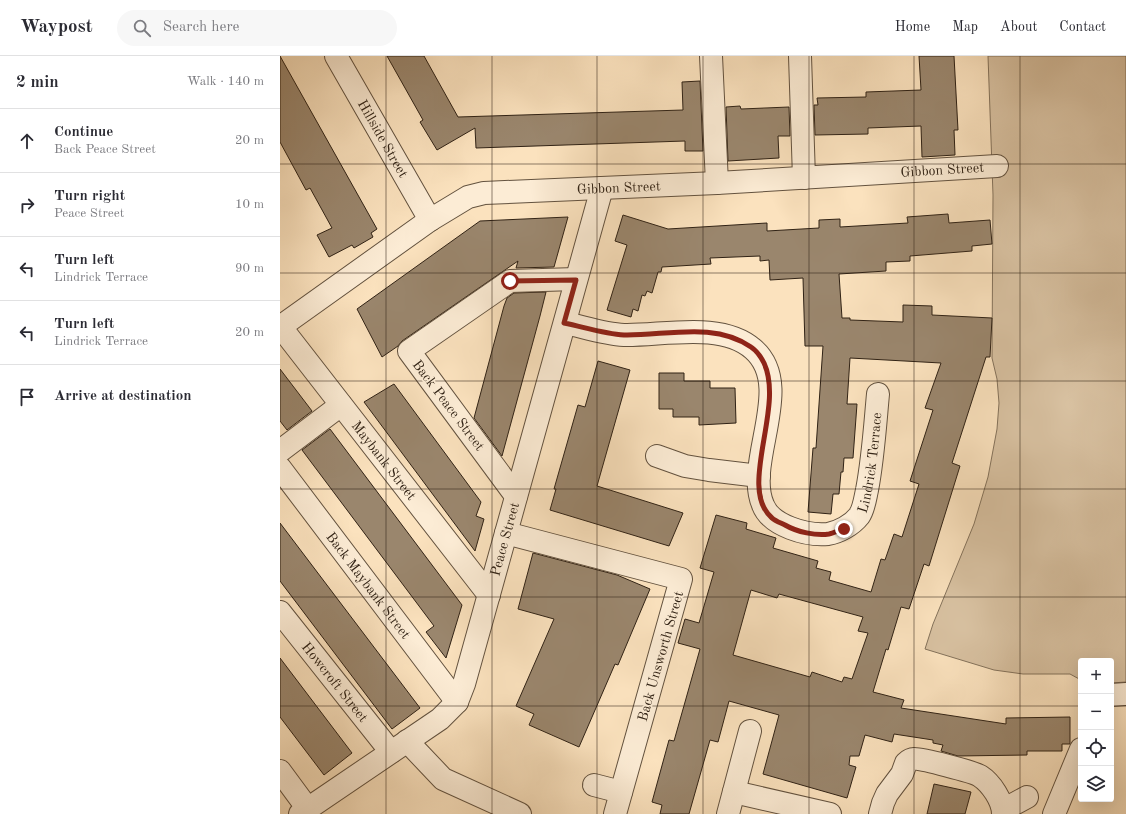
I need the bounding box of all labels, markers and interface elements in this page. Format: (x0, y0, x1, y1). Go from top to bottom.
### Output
search box (117, 10, 397, 46)
icon: search (131, 17, 153, 39)
text: Waypost (20, 18, 93, 37)
text: Search here (163, 20, 239, 35)
text: Home (895, 20, 930, 34)
text: Map (952, 20, 978, 34)
text: About (1000, 20, 1037, 34)
text: Contact (1059, 20, 1106, 34)
text: 2 min (16, 74, 59, 91)
text: Walk · 140 m (187, 75, 264, 88)
street label: Hillside Street (355, 98, 410, 180)
text: Continue (54, 125, 113, 140)
icon: ahead (16, 130, 38, 152)
text: 20 m (235, 134, 264, 147)
text: Back Peace Street (54, 143, 156, 156)
street label: Gibbon Street (900, 161, 985, 180)
street label: Gibbon Street (577, 179, 661, 197)
text: Turn right (54, 189, 125, 204)
icon: right (16, 194, 38, 216)
text: 10 m (235, 198, 264, 211)
text: Peace Street (54, 207, 124, 220)
text: Turn left (54, 253, 114, 268)
icon: left (16, 258, 38, 280)
text: 90 m (235, 262, 264, 275)
text: Lindrick Terrace (54, 271, 148, 284)
route start (501, 272, 519, 290)
text: Turn left (54, 317, 114, 332)
icon: left (16, 322, 38, 344)
text: 20 m (235, 326, 264, 339)
text: Lindrick Terrace (54, 335, 148, 348)
street label: Back Peace Street (410, 358, 487, 454)
icon: arrive (16, 386, 38, 408)
text: Arrive at destination (54, 389, 192, 404)
street label: Lindrick Terrace (856, 412, 884, 515)
street label: Maybank Street (349, 419, 419, 503)
street label: Peace Street (488, 501, 522, 578)
route end (835, 520, 853, 538)
street label: Back Maybank Street (323, 530, 413, 642)
street label: Back Unsworth Street (636, 589, 686, 723)
street label: Howcroft Street (299, 640, 370, 725)
map controls (1078, 658, 1114, 802)
button: + (1078, 658, 1114, 694)
button: − (1078, 694, 1114, 730)
button: locate (1078, 730, 1114, 766)
button: layers (1078, 766, 1114, 802)

